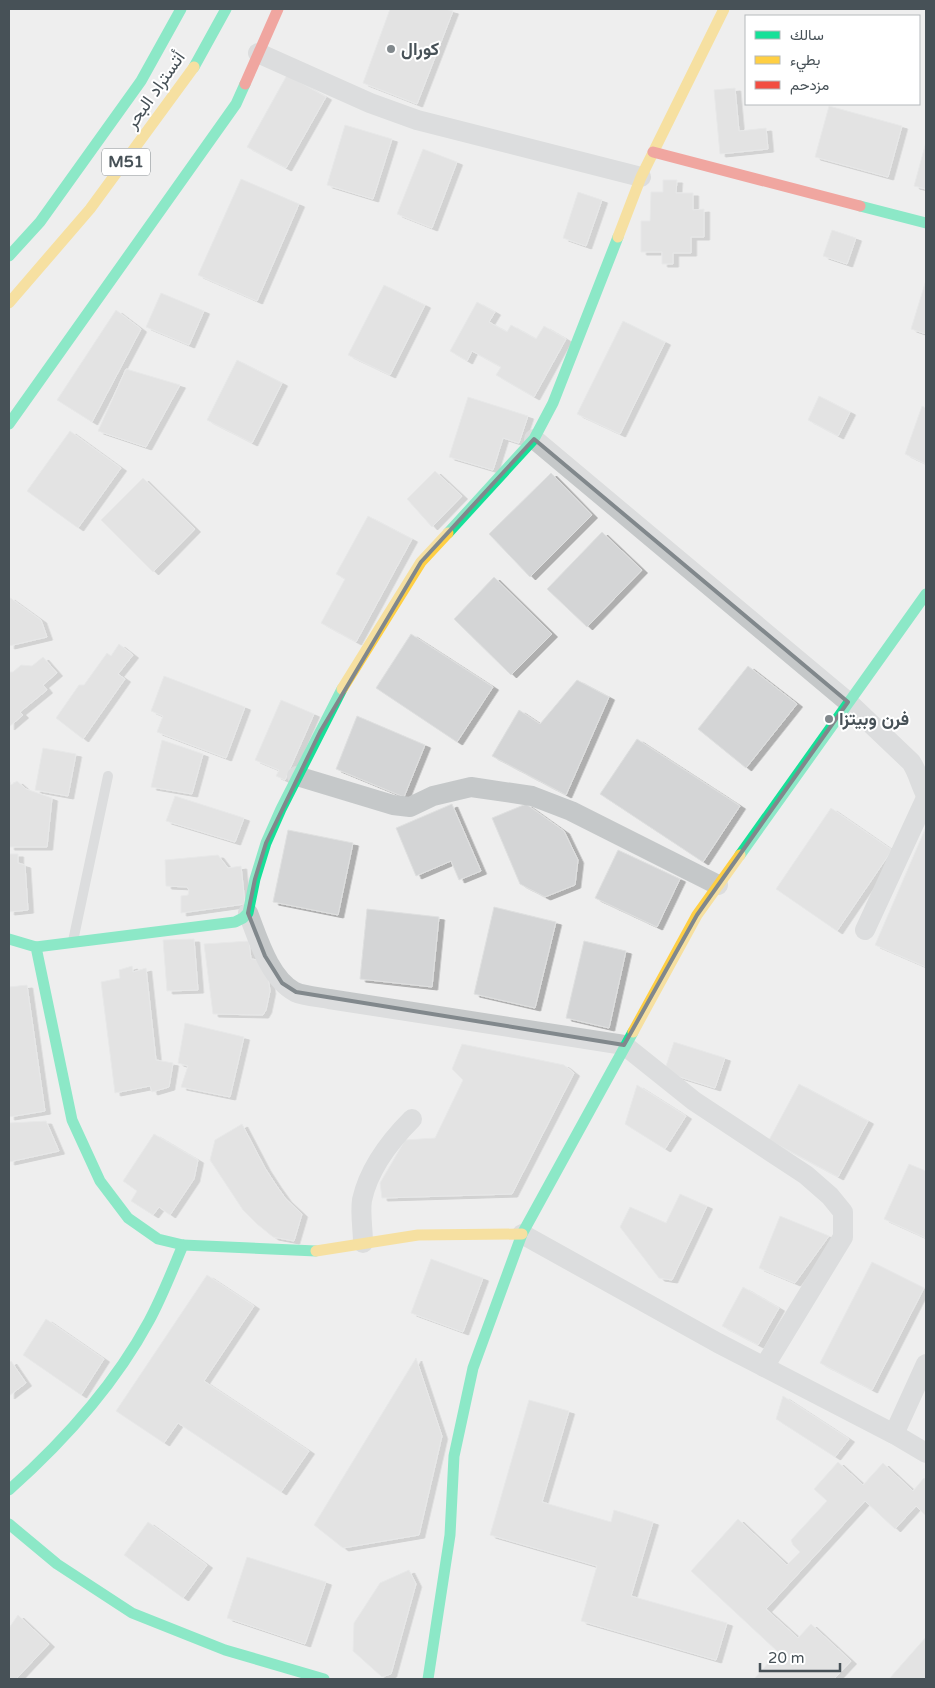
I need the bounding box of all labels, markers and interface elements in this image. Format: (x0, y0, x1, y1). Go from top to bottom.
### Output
legend (745, 15, 920, 105)
text: سالك (790, 26, 824, 44)
place label: كورال (401, 38, 439, 60)
marker: كورال (385, 43, 397, 55)
street label: أتستراد البحر (120, 47, 190, 134)
text: بطيء (790, 51, 820, 73)
text: مزدحم (790, 76, 829, 95)
road number: M51 (102, 148, 150, 176)
place label: فرن وبيتزا (839, 708, 909, 730)
marker: فرن وبيتزا (823, 713, 835, 725)
scale bar (760, 1640, 840, 1672)
text: 20 m (768, 1649, 805, 1667)

